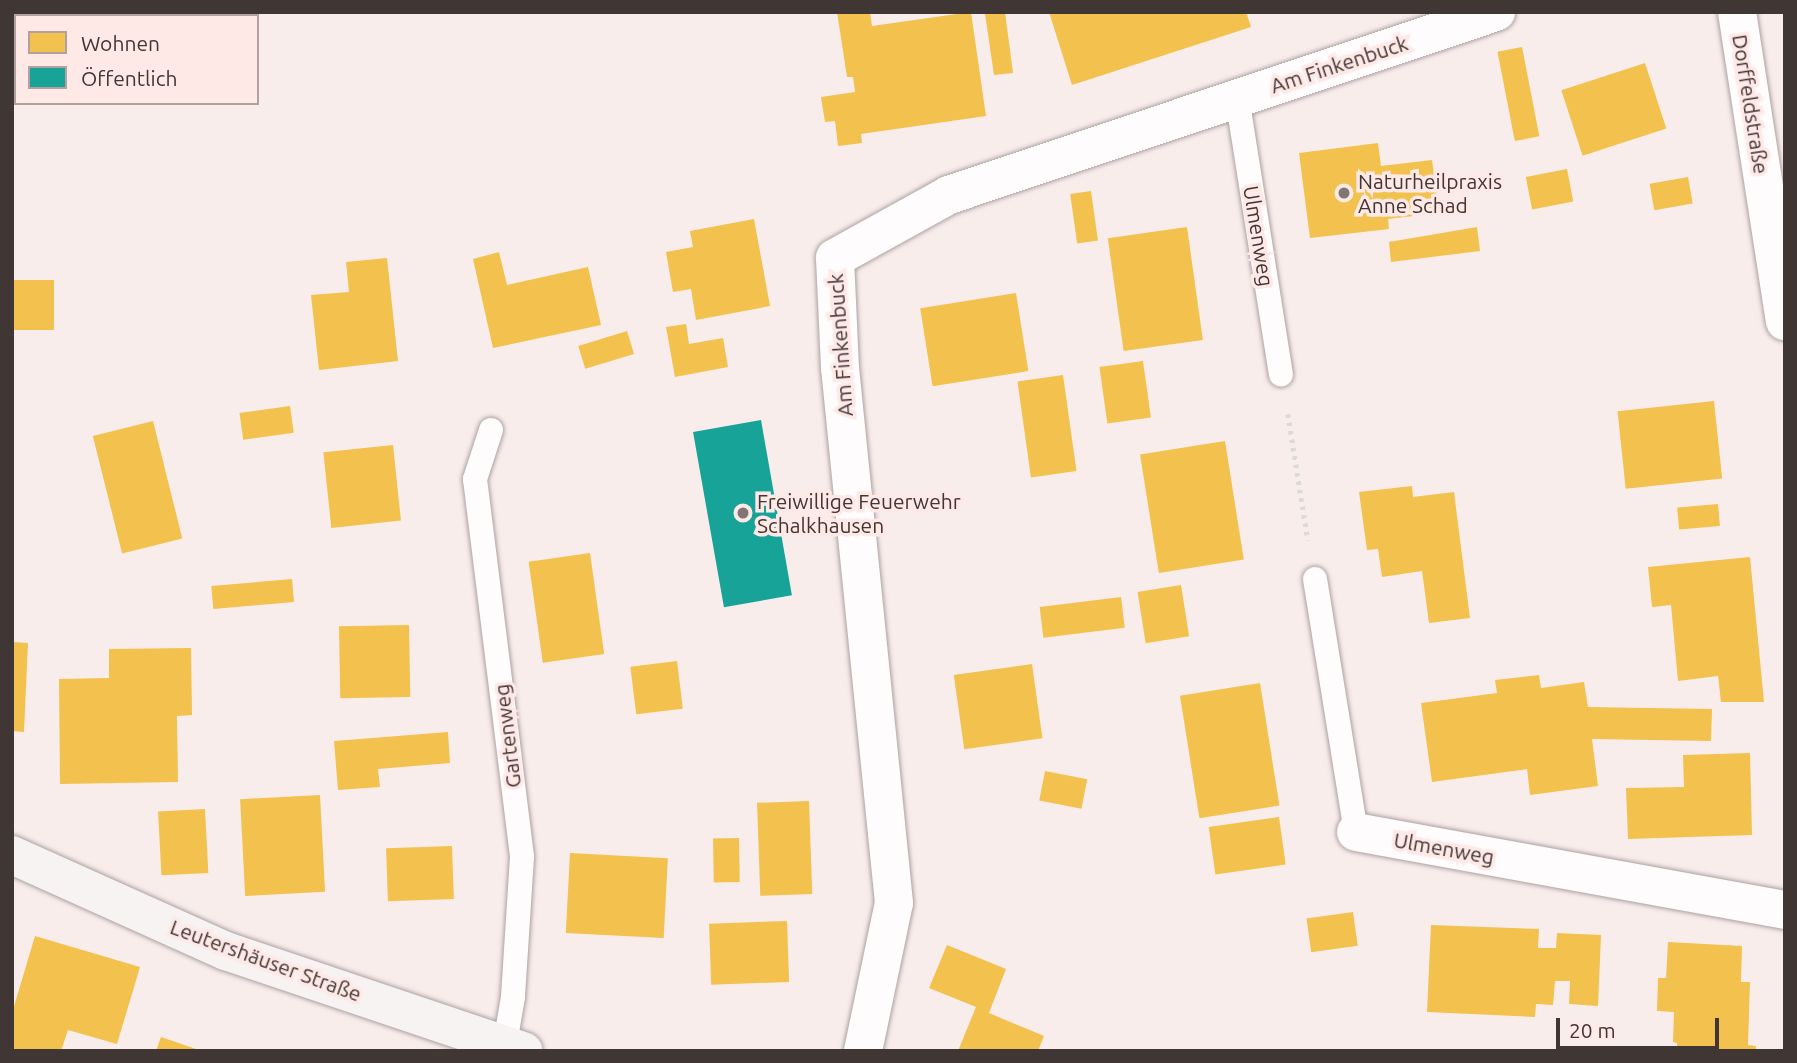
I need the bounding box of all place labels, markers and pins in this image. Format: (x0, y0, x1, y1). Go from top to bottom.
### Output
place label: Naturheilpraxis Anne Schad (1358, 168, 1502, 218)
marker: Naturheilpraxis Anne Schad (1336, 185, 1352, 201)
place label: Freiwillige Feuerwehr Schalkhausen (757, 488, 961, 538)
marker: Freiwillige Feuerwehr Schalkhausen (735, 505, 751, 521)

